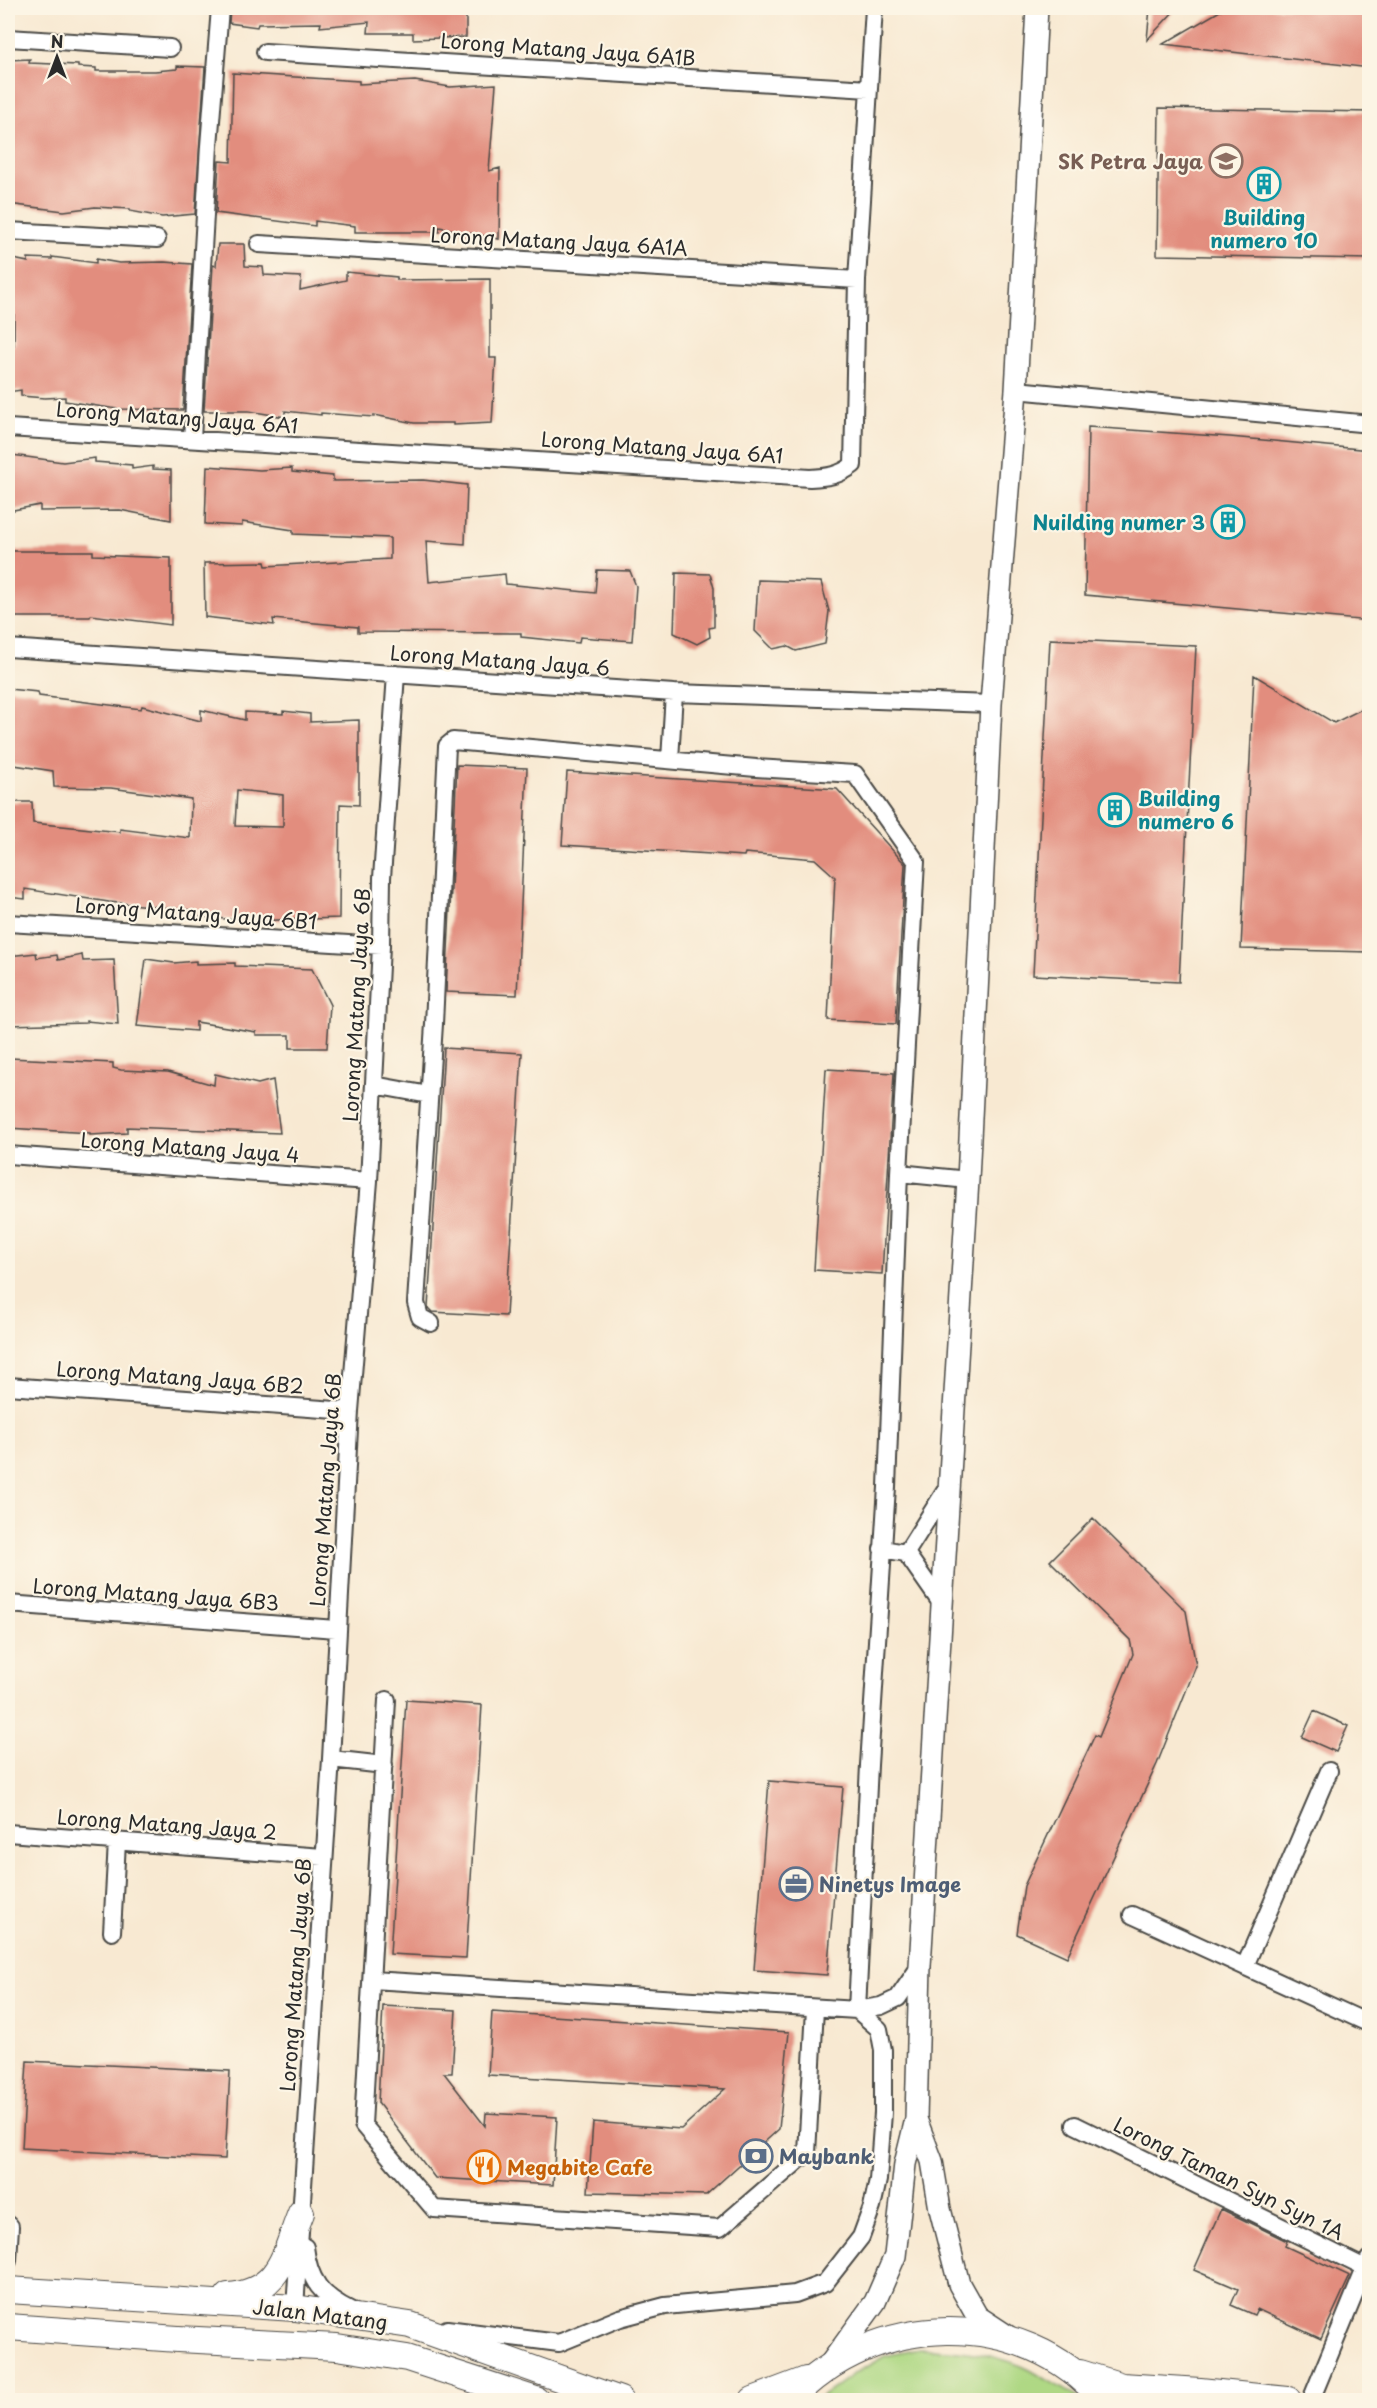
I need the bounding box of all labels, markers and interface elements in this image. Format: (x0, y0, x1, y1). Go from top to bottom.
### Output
street label: Lorong Matang Jaya 6A1B (440, 25, 696, 73)
north arrow (27, 27, 87, 87)
text: N (51, 29, 63, 53)
school or university icon: SK Petra Jaya (1208, 143, 1244, 179)
place label: SK Petra Jaya (1058, 146, 1203, 176)
building icon: Building numero 10 (1246, 166, 1282, 202)
place label: Building numero 10 (1210, 202, 1318, 255)
street label: Lorong Matang Jaya 6A1A (430, 219, 688, 263)
street label: Lorong Matang Jaya 6A1 (55, 394, 299, 440)
street label: Lorong Matang Jaya 6A1 (540, 424, 784, 470)
building icon: Nuilding numer 3 (1210, 504, 1246, 540)
place label: Nuilding numer 3 (1033, 507, 1205, 537)
street label: Lorong Matang Jaya 6 (389, 637, 611, 683)
place label: Building numero 6 (1138, 783, 1234, 836)
building icon: Building numero 6 (1097, 792, 1133, 828)
street label: Lorong Matang Jaya 6B (335, 887, 377, 1123)
street label: Lorong Matang Jaya 6B1 (74, 890, 318, 936)
street label: Lorong Matang Jaya 4 (80, 1124, 300, 1170)
street label: Lorong Matang Jaya 6B2 (55, 1353, 305, 1401)
street label: Lorong Matang Jaya 6B (302, 1372, 348, 1608)
street label: Lorong Matang Jaya 6B3 (32, 1570, 280, 1618)
street label: Lorong Matang Jaya 2 (56, 1801, 278, 1847)
street label: Lorong Matang Jaya 6B (272, 1857, 318, 2093)
office icon: Ninetys Image (778, 1866, 814, 1902)
place label: Ninetys Image (819, 1869, 961, 1899)
street label: Lorong Taman Syn Syn 1A (1109, 2109, 1349, 2247)
bank icon: Maybank (738, 2138, 774, 2174)
place label: Maybank (779, 2141, 874, 2171)
restaurant icon: Megabite Cafe (466, 2149, 502, 2185)
place label: Megabite Cafe (507, 2152, 653, 2182)
street label: Jalan Matang (251, 2291, 389, 2337)

